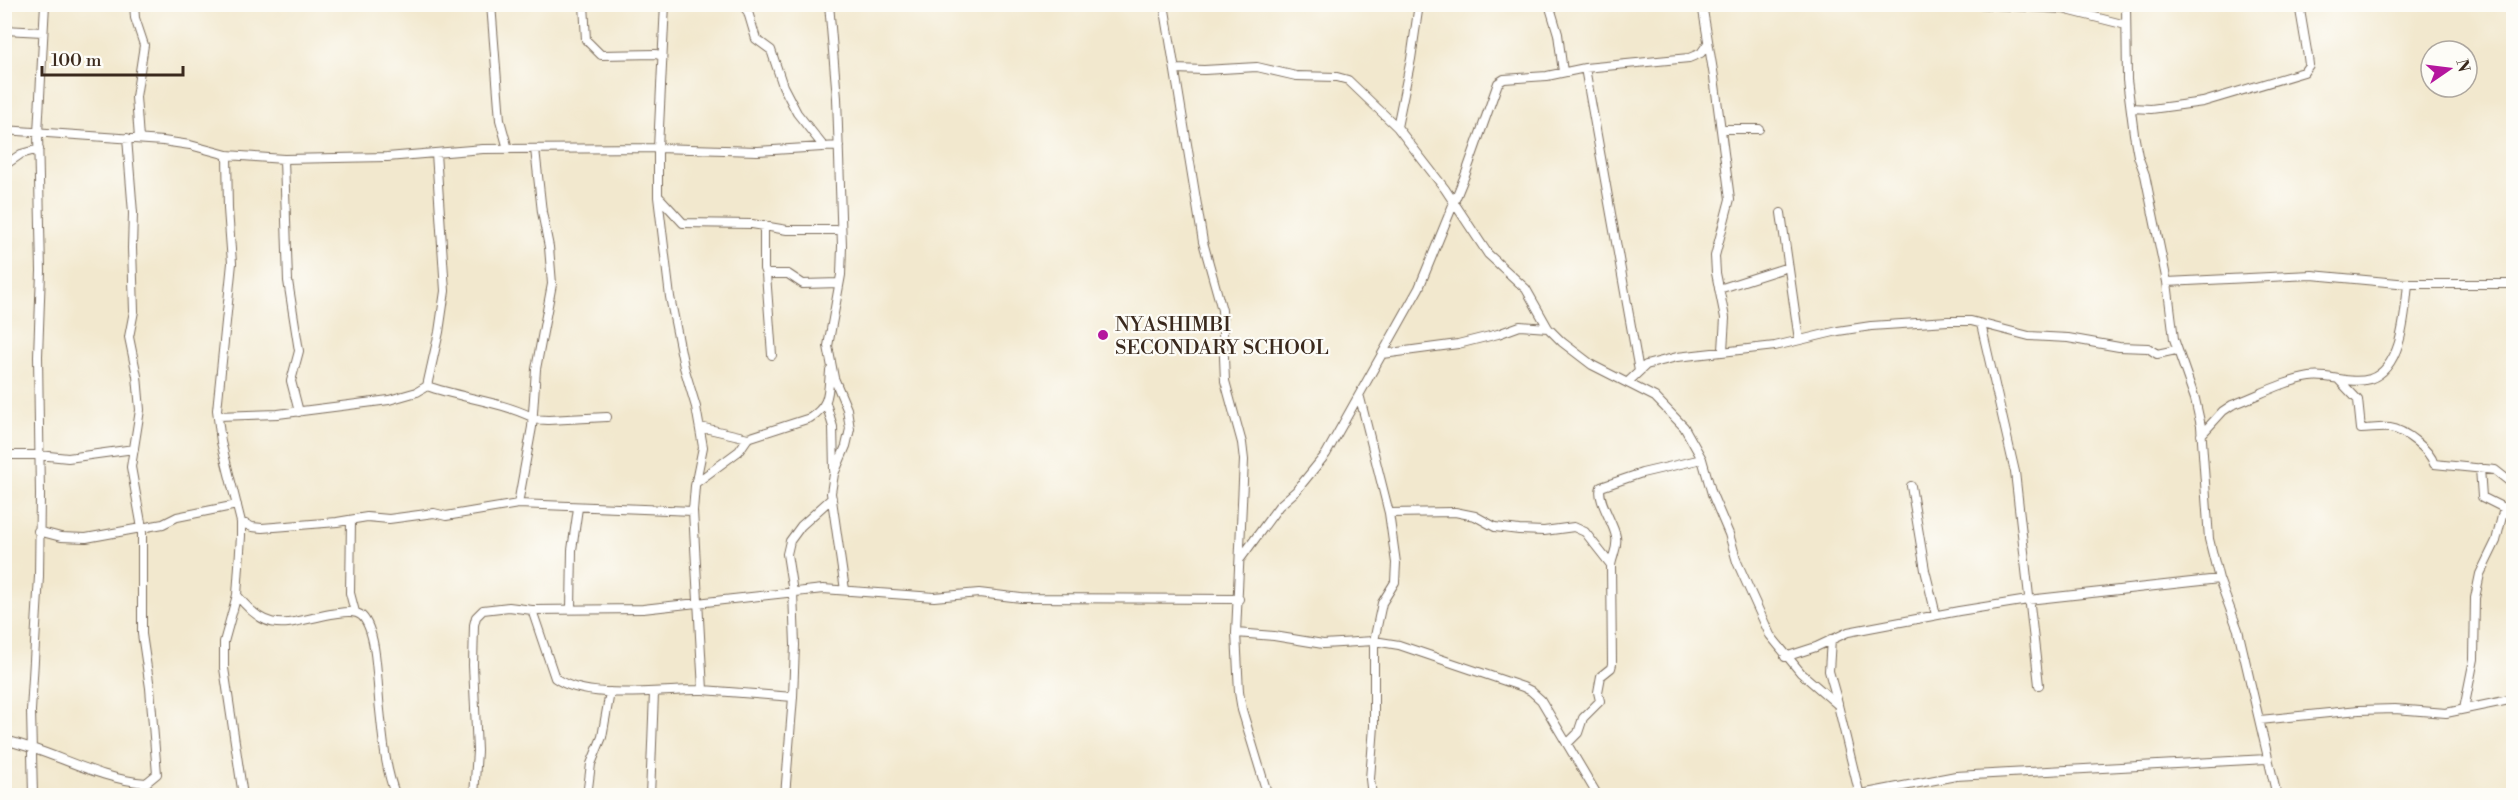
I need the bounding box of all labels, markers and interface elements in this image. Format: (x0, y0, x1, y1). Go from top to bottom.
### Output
scale bar (42, 39, 183, 77)
north arrow (2419, 39, 2479, 99)
text: 100 m (51, 49, 102, 72)
text: N (2451, 57, 2474, 75)
place label: NYASHIMBI SECONDARY SCHOOL (1115, 313, 1329, 361)
marker: NYASHIMBI SECONDARY SCHOOL (1096, 328, 1110, 342)

